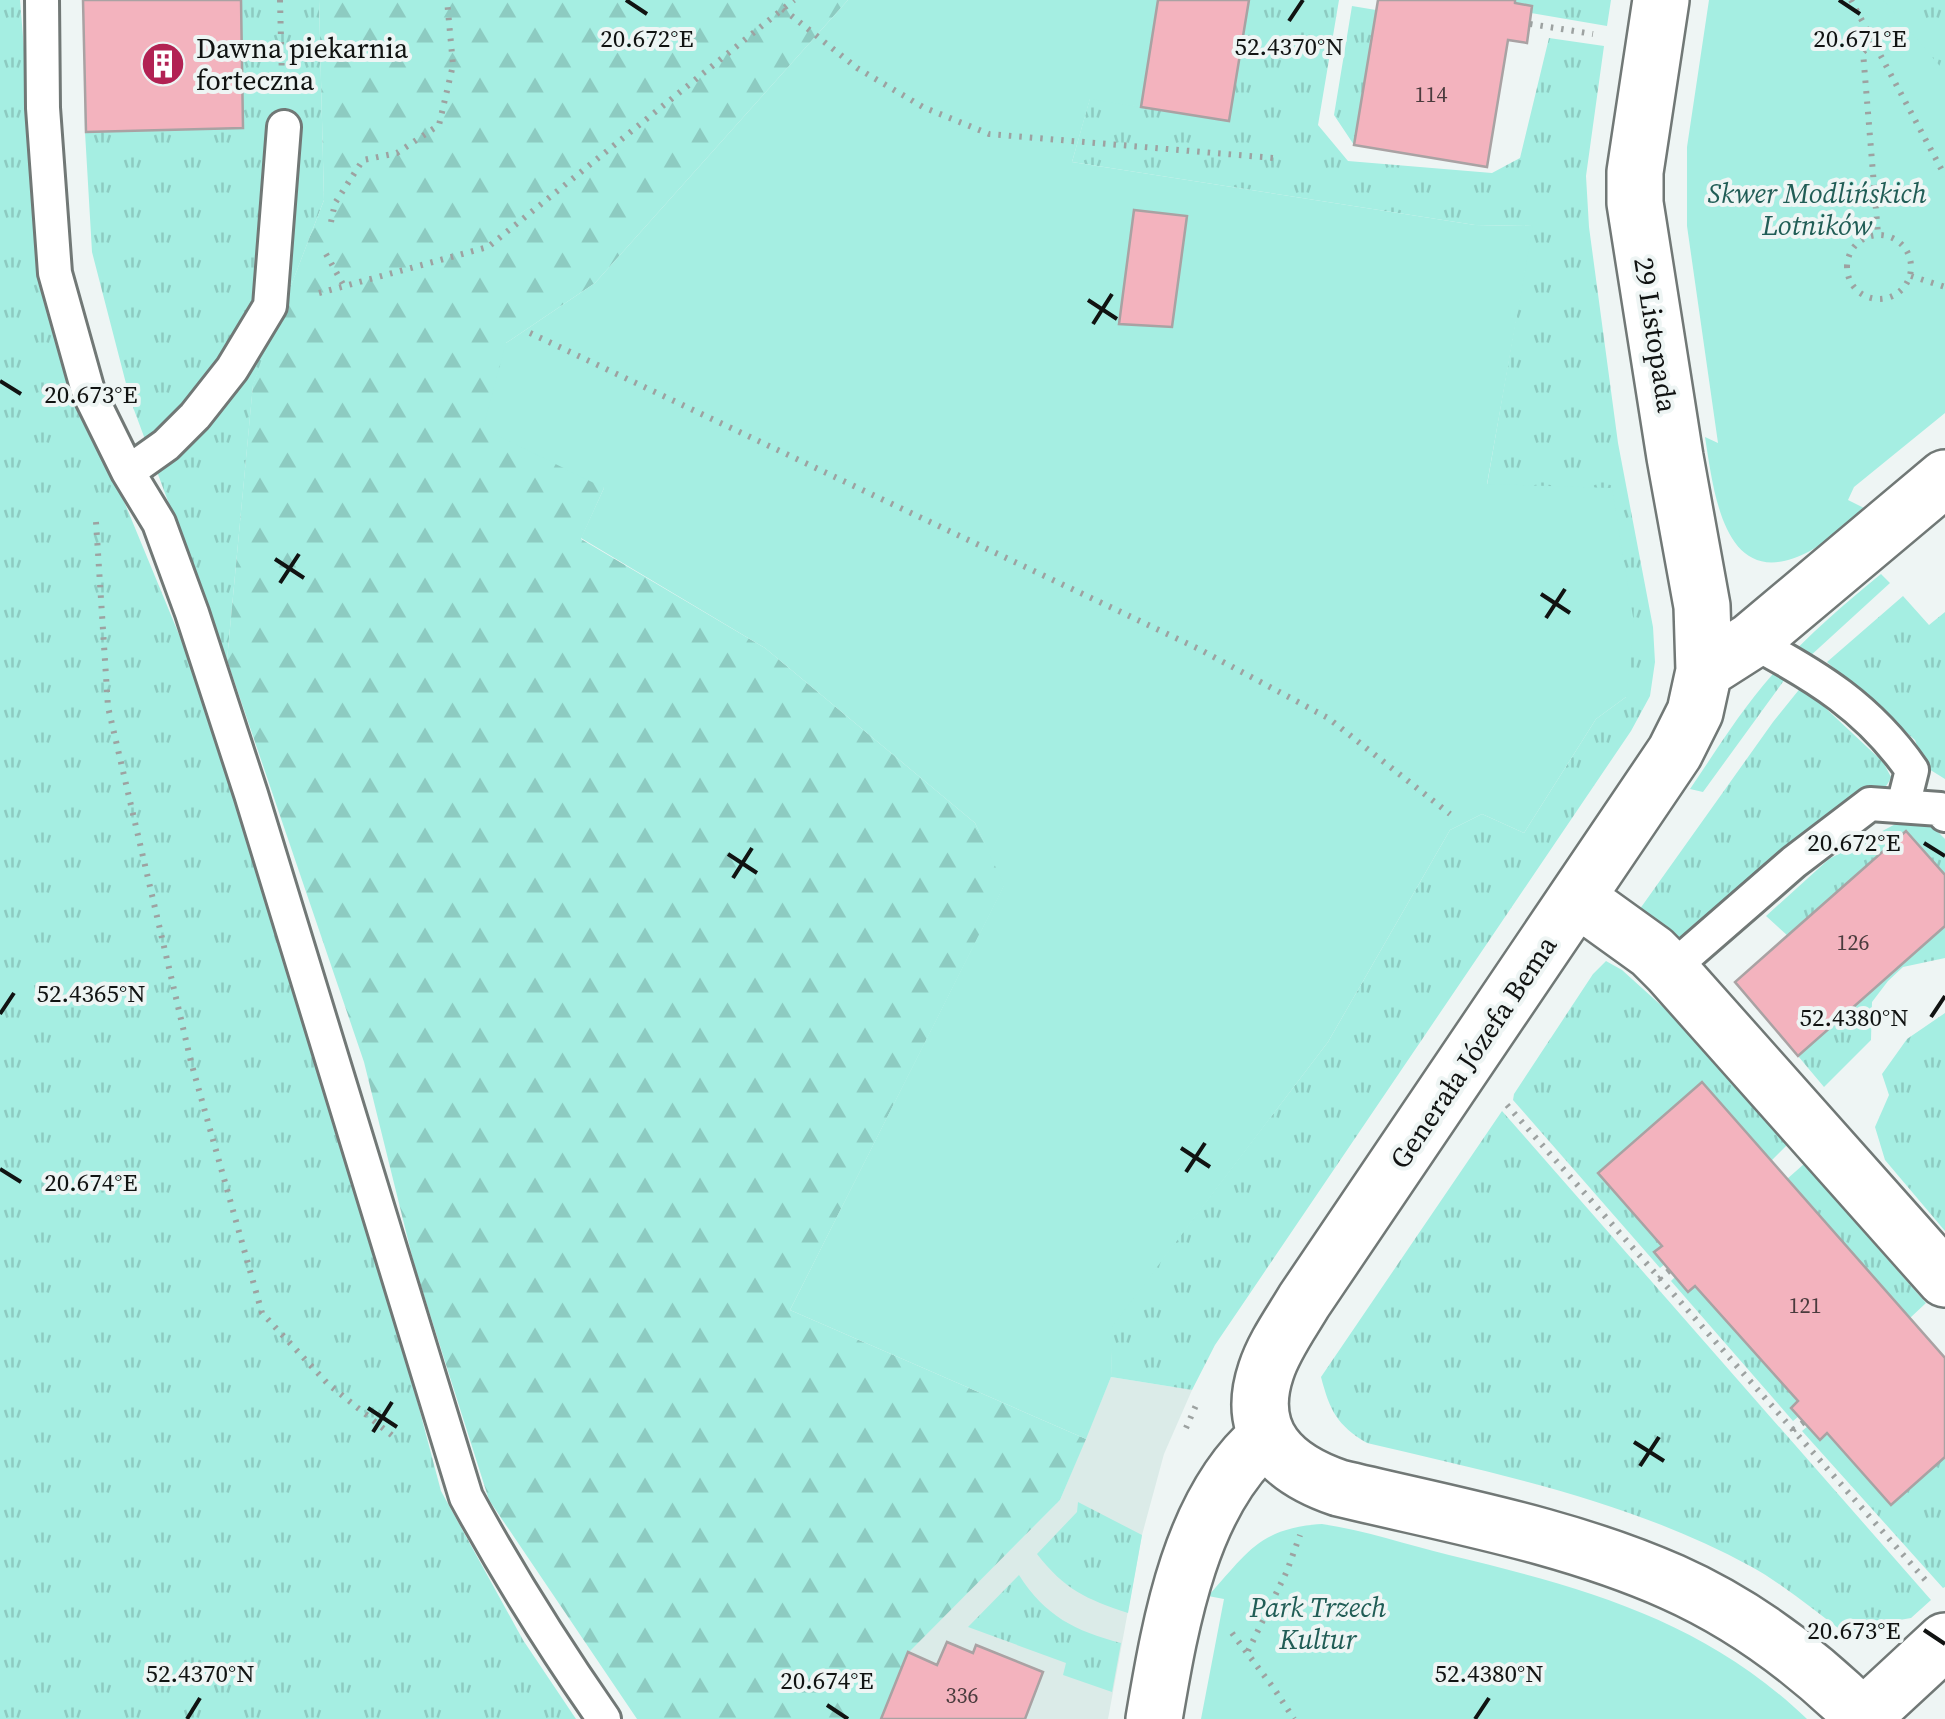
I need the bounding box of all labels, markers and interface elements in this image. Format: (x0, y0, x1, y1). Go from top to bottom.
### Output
text: 20.672°E (600, 21, 694, 55)
text: 20.671°E (1813, 21, 1907, 55)
place label: Dawna piekarnia forteczna (196, 29, 409, 99)
text: 52.4370°N (1234, 29, 1344, 63)
building icon: Dawna piekarnia forteczna (140, 41, 186, 87)
house number: 114 (1414, 79, 1448, 109)
park label: Skwer Modlińskich Lotników (1707, 174, 1927, 244)
street label: 29 Listopada (1625, 255, 1687, 416)
text: 20.673°E (44, 377, 138, 411)
text: 20.672°E (1807, 825, 1901, 859)
street label: Generała Józefa Bema (1381, 927, 1566, 1176)
house number: 126 (1836, 927, 1870, 957)
text: 52.4365°N (36, 976, 146, 1010)
text: 52.4380°N (1799, 1000, 1909, 1034)
text: 20.674°E (44, 1165, 138, 1199)
house number: 121 (1788, 1290, 1822, 1320)
park label: Park Trzech Kultur (1249, 1588, 1386, 1658)
text: 20.673°E (1807, 1613, 1901, 1647)
text: 52.4370°N (145, 1656, 255, 1690)
text: 52.4380°N (1434, 1656, 1544, 1690)
text: 20.674°E (780, 1663, 874, 1697)
house number: 336 (945, 1680, 979, 1710)

